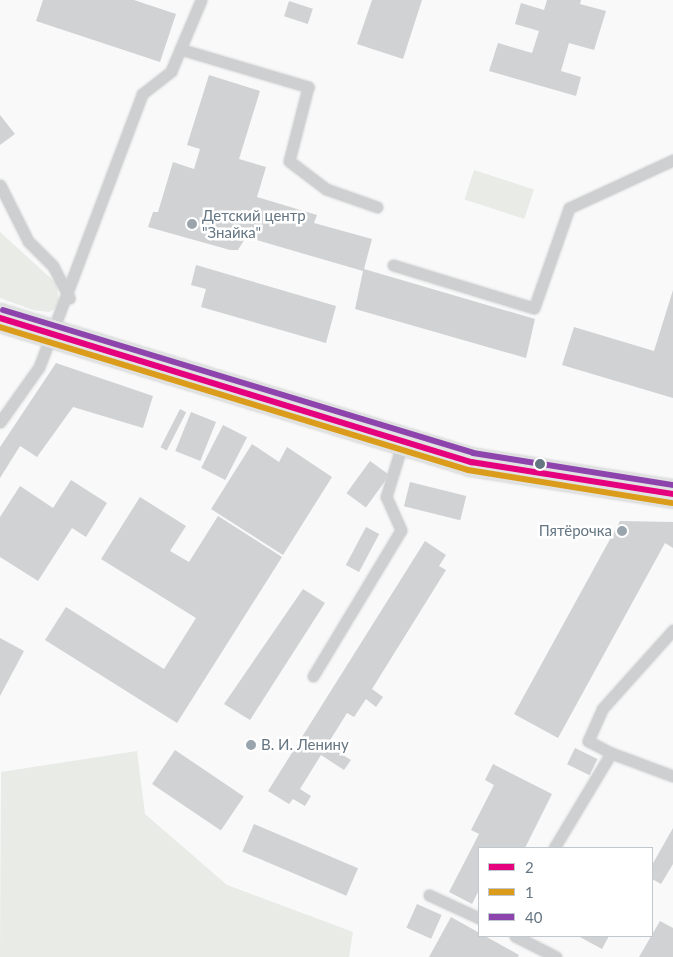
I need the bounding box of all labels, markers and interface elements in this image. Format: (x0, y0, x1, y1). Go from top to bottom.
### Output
place label: Детский центр "Знайка" (202, 206, 306, 241)
marker: Детский центр "Знайка" (186, 218, 198, 230)
unlabelled marker (535, 459, 545, 469)
place label: Пятёрочка (539, 522, 612, 540)
marker: Пятёрочка (616, 525, 628, 537)
place label: В. И. Ленину (261, 736, 349, 754)
marker: В. И. Ленину (245, 739, 257, 751)
legend (478, 847, 653, 937)
text: 2 (525, 858, 534, 876)
text: 1 (525, 883, 534, 901)
text: 40 (525, 908, 542, 926)

